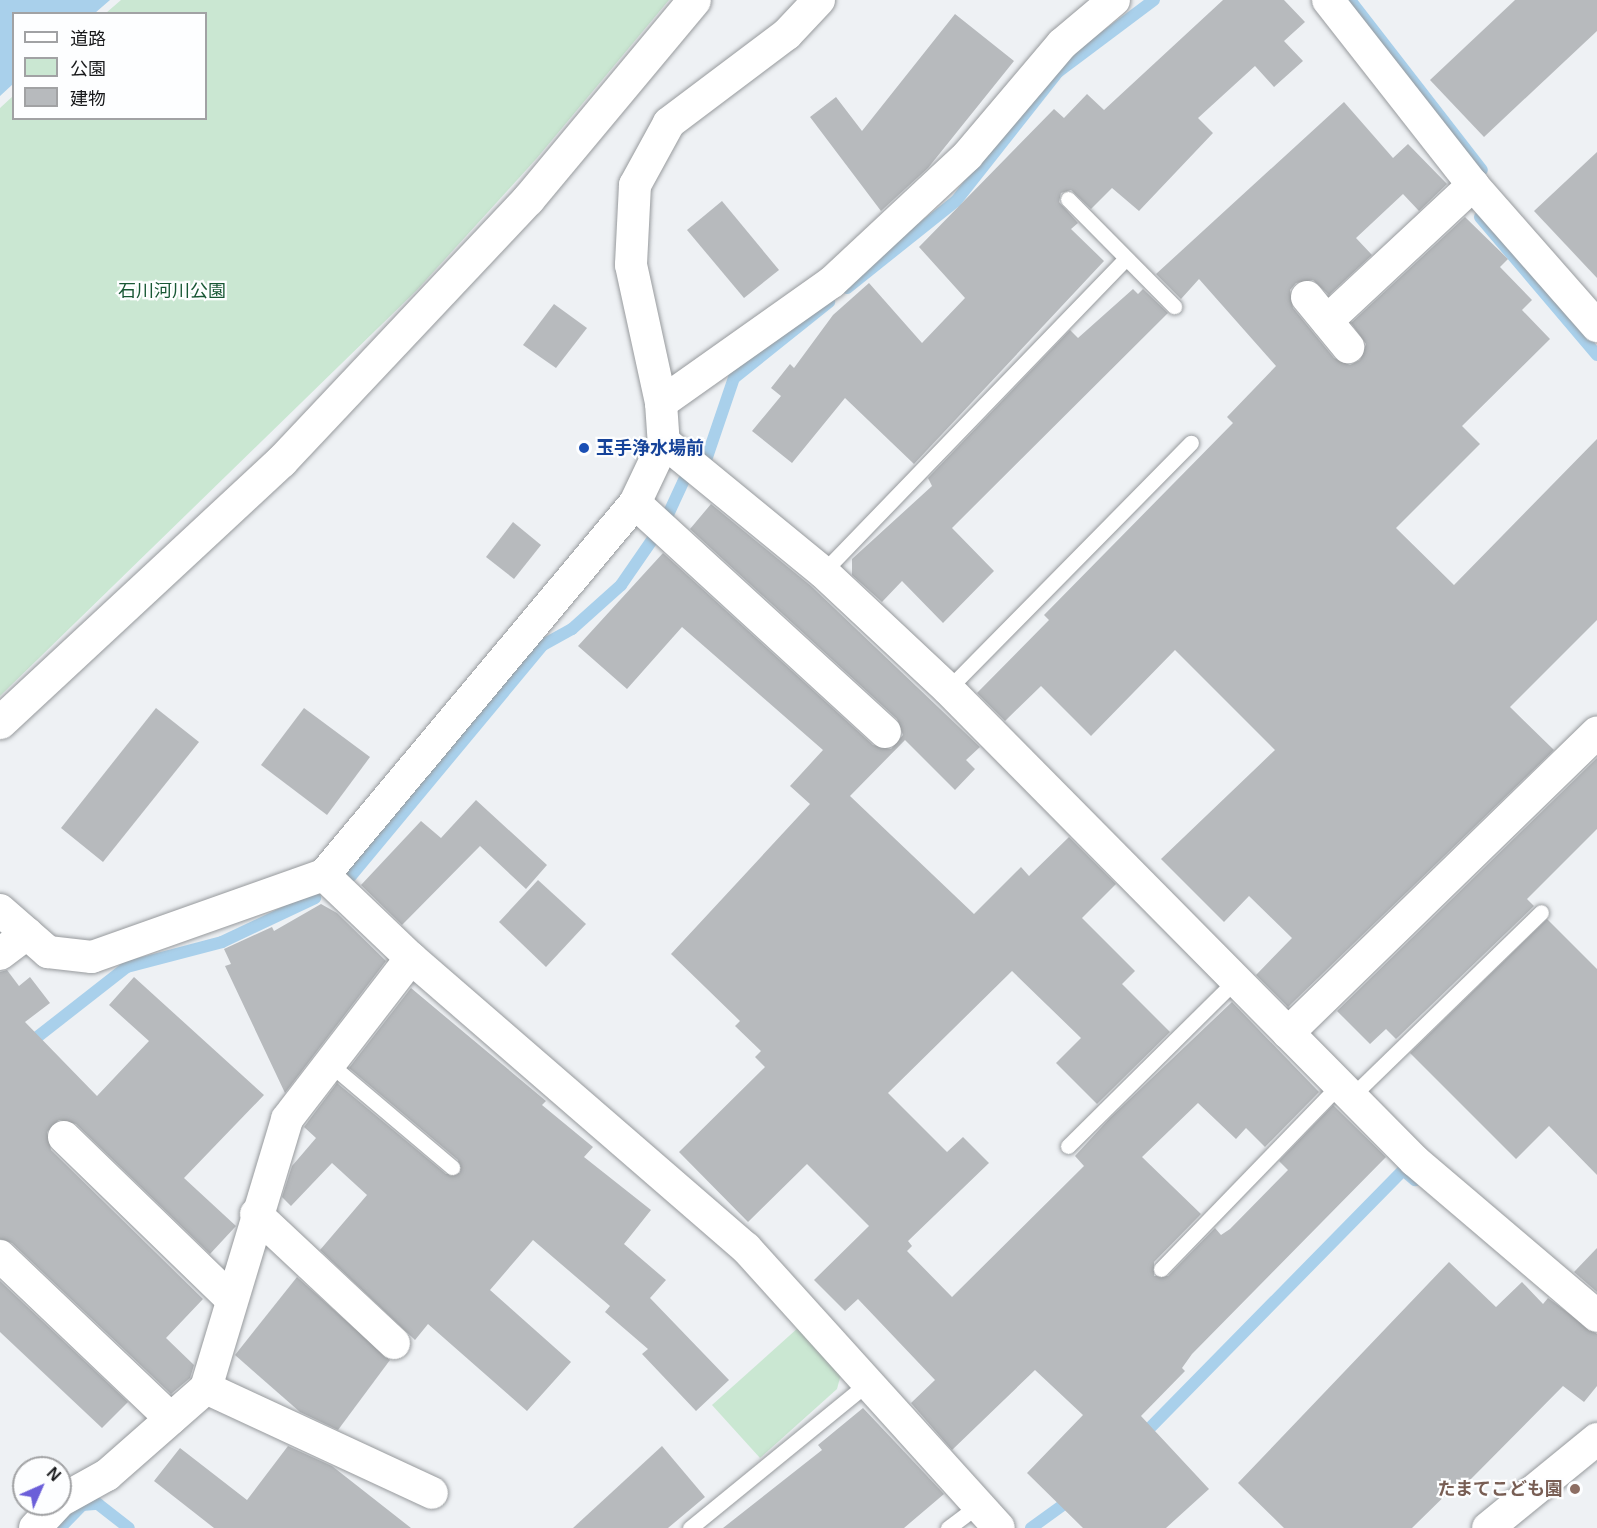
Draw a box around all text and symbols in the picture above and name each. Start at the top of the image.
legend [12,12,207,120]
text: 道路 [70,29,106,49]
text: 公園 [70,59,106,79]
text: 建物 [70,89,106,109]
park label: 石川河川公園 [118,280,226,302]
place label: 玉手浄水場前 [596,437,704,459]
marker: 玉手浄水場前 [577,441,591,455]
north arrow [12,1456,72,1516]
text: N [44,1464,64,1484]
place label: たまてこども園 [1437,1478,1563,1500]
marker: たまてこども園 [1568,1482,1582,1496]

